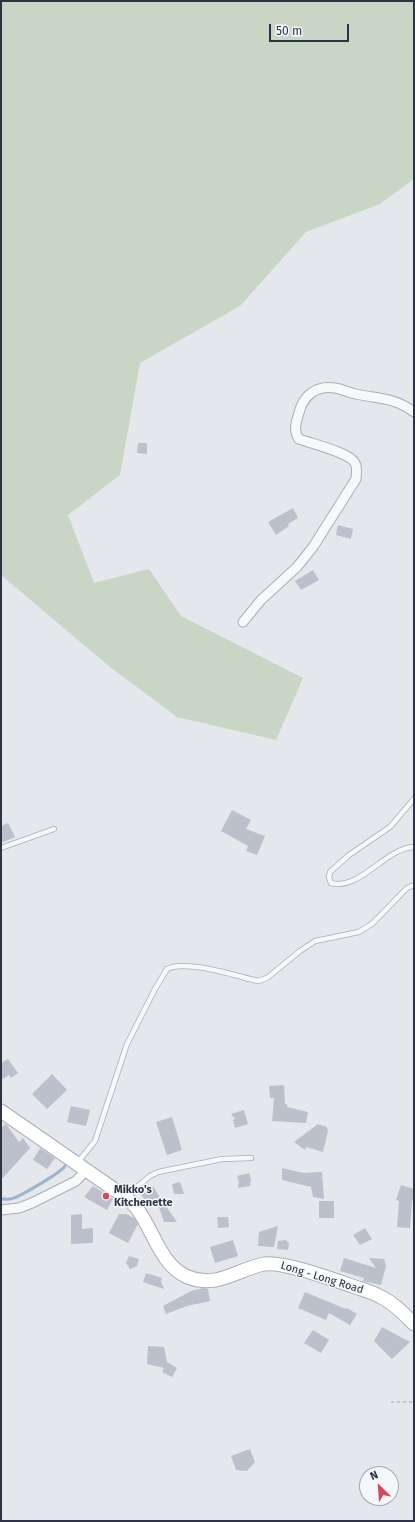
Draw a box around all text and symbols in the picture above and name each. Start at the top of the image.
scale bar [271,16,351,42]
text: 50 m [276,24,302,38]
place label: Mikko's Kitchenette [114,1183,173,1209]
marker: Mikko's Kitchenette [101,1191,111,1201]
street label: Long - Long Road [279,1259,365,1297]
north arrow [359,1466,399,1506]
text: N [368,1468,380,1483]

